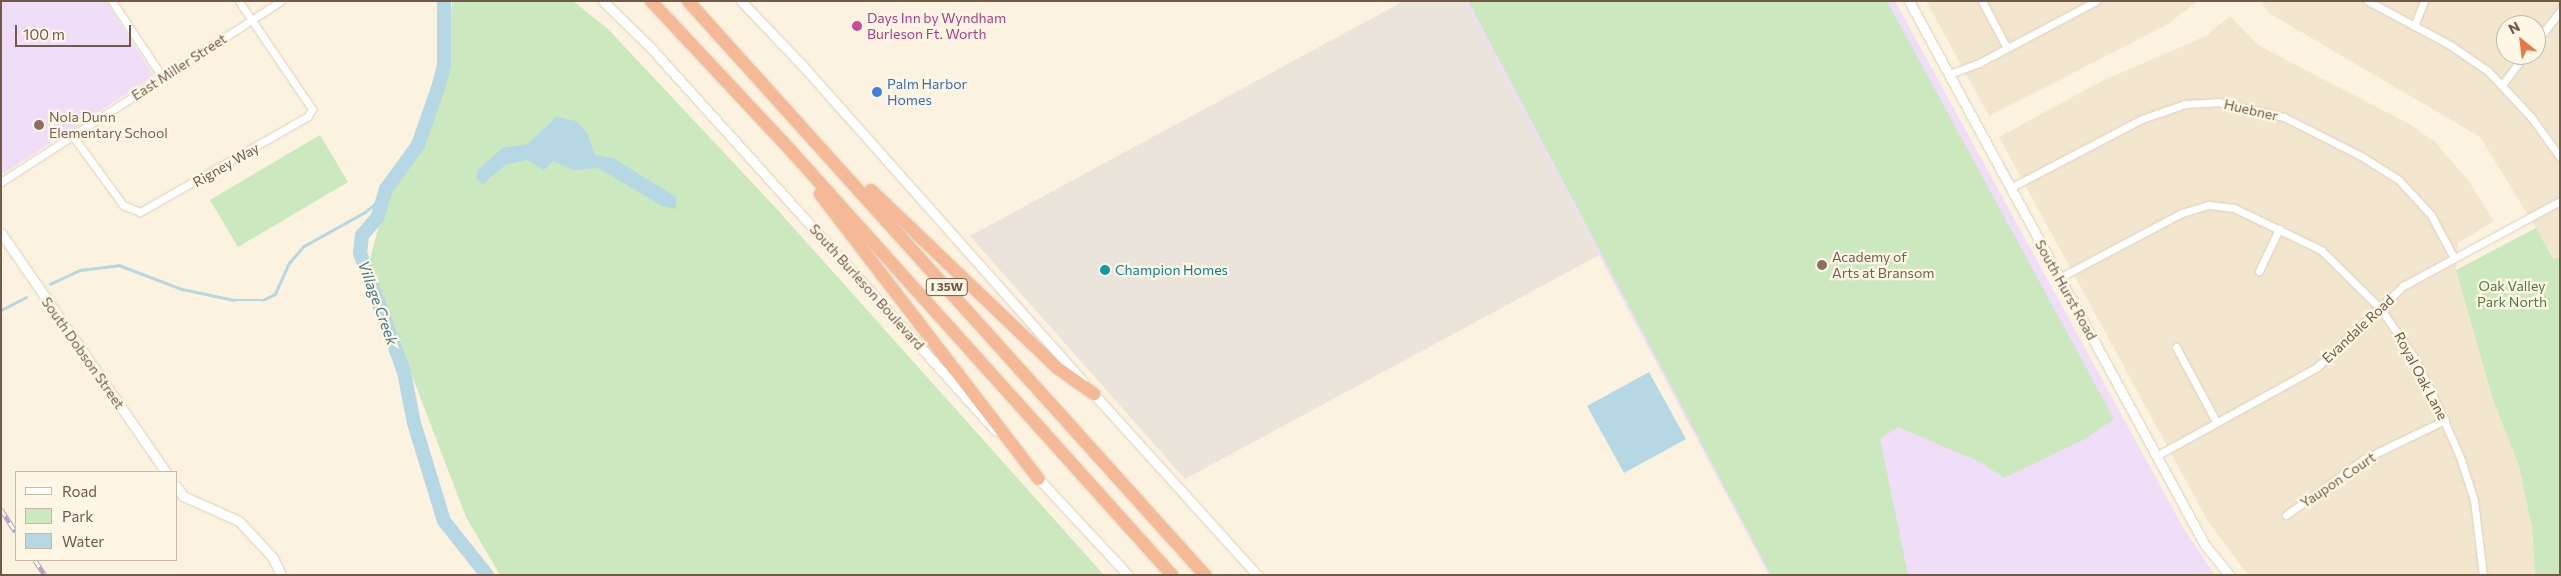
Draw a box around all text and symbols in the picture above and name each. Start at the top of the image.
place label: Days Inn by Wyndham Burleson Ft. Worth [867,10,1006,42]
scale bar [18,15,134,47]
north arrow [2496,15,2546,65]
text: N [2505,17,2523,37]
marker: Days Inn by Wyndham Burleson Ft. Worth [851,20,863,32]
text: 100 m [23,25,65,43]
street label: East Miller Street [128,30,230,104]
place label: Palm Harbor Homes [887,76,967,108]
marker: Palm Harbor Homes [871,86,883,98]
street label: Huebner [2222,96,2280,124]
place label: Nola Dunn Elementary School [49,109,168,142]
marker: Nola Dunn Elementary School [33,119,45,131]
street label: Rigney Way [190,139,262,191]
street label: South Burleson Boulevard [806,221,928,353]
street label: South Hurst Road [2032,237,2100,343]
place label: Academy of Arts at Bransom [1832,249,1935,282]
water label: Village Creek [354,258,402,348]
marker: Academy of Arts at Bransom [1816,259,1828,271]
place label: Champion Homes [1115,262,1228,278]
marker: Champion Homes [1099,264,1111,276]
road number: I 35W [926,278,968,296]
park label: Oak Valley Park North [2477,278,2547,310]
street label: Evandale Road [2319,291,2397,367]
street label: South Dobson Street [38,294,128,412]
street label: Royal Oak Lane [2391,329,2451,423]
street label: Yaupon Court [2297,449,2379,511]
legend [15,471,178,561]
text: Road [62,482,97,500]
text: Park [62,507,93,525]
text: Water [62,532,104,550]

